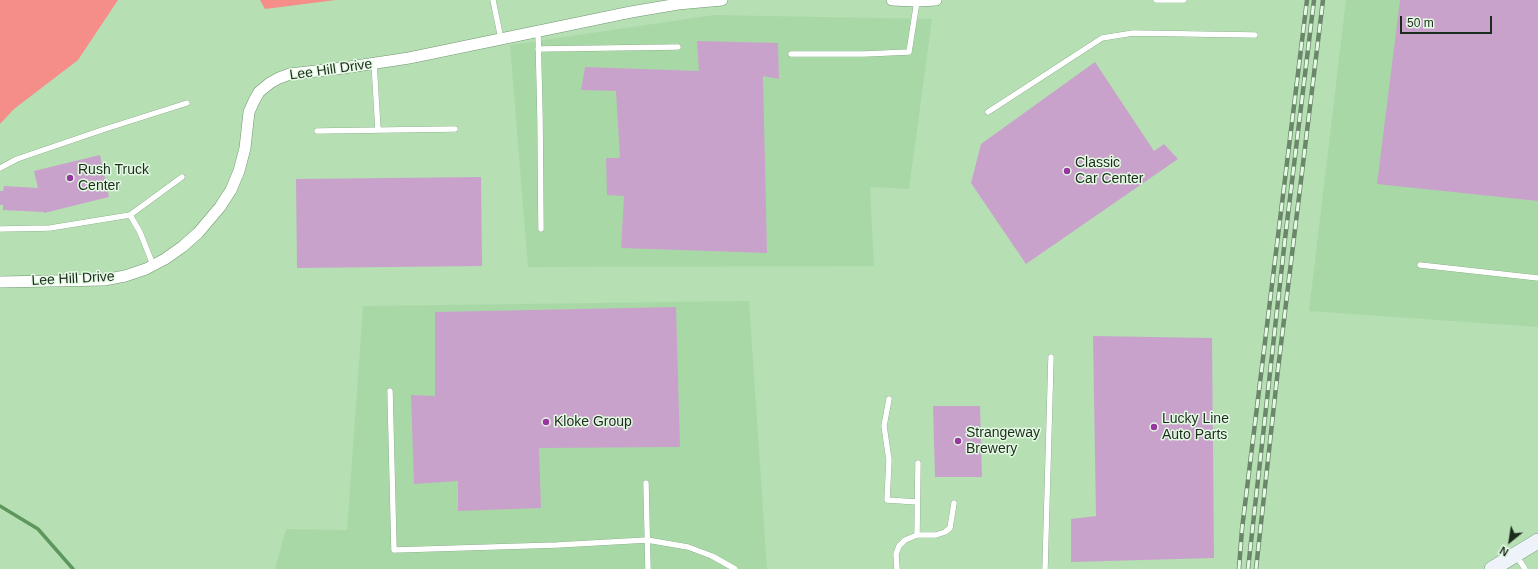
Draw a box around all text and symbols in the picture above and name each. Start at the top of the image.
scale bar [1402,8,1494,34]
text: 50 m [1407,16,1434,30]
street label: Lee Hill Drive [289,56,373,84]
place label: Classic Car Center [1075,155,1143,188]
place label: Rush Truck Center [78,162,149,194]
marker: Classic Car Center [1062,166,1072,176]
marker: Rush Truck Center [65,173,75,183]
street label: Lee Hill Drive [31,268,115,290]
place label: Lucky Line Auto Parts [1162,411,1229,444]
place label: Kloke Group [554,414,632,430]
marker: Kloke Group [541,417,551,427]
marker: Lucky Line Auto Parts [1149,422,1159,432]
place label: Strangeway Brewery [966,425,1040,458]
marker: Strangeway Brewery [953,436,963,446]
north arrow [1490,521,1530,561]
text: N [1498,544,1510,559]

